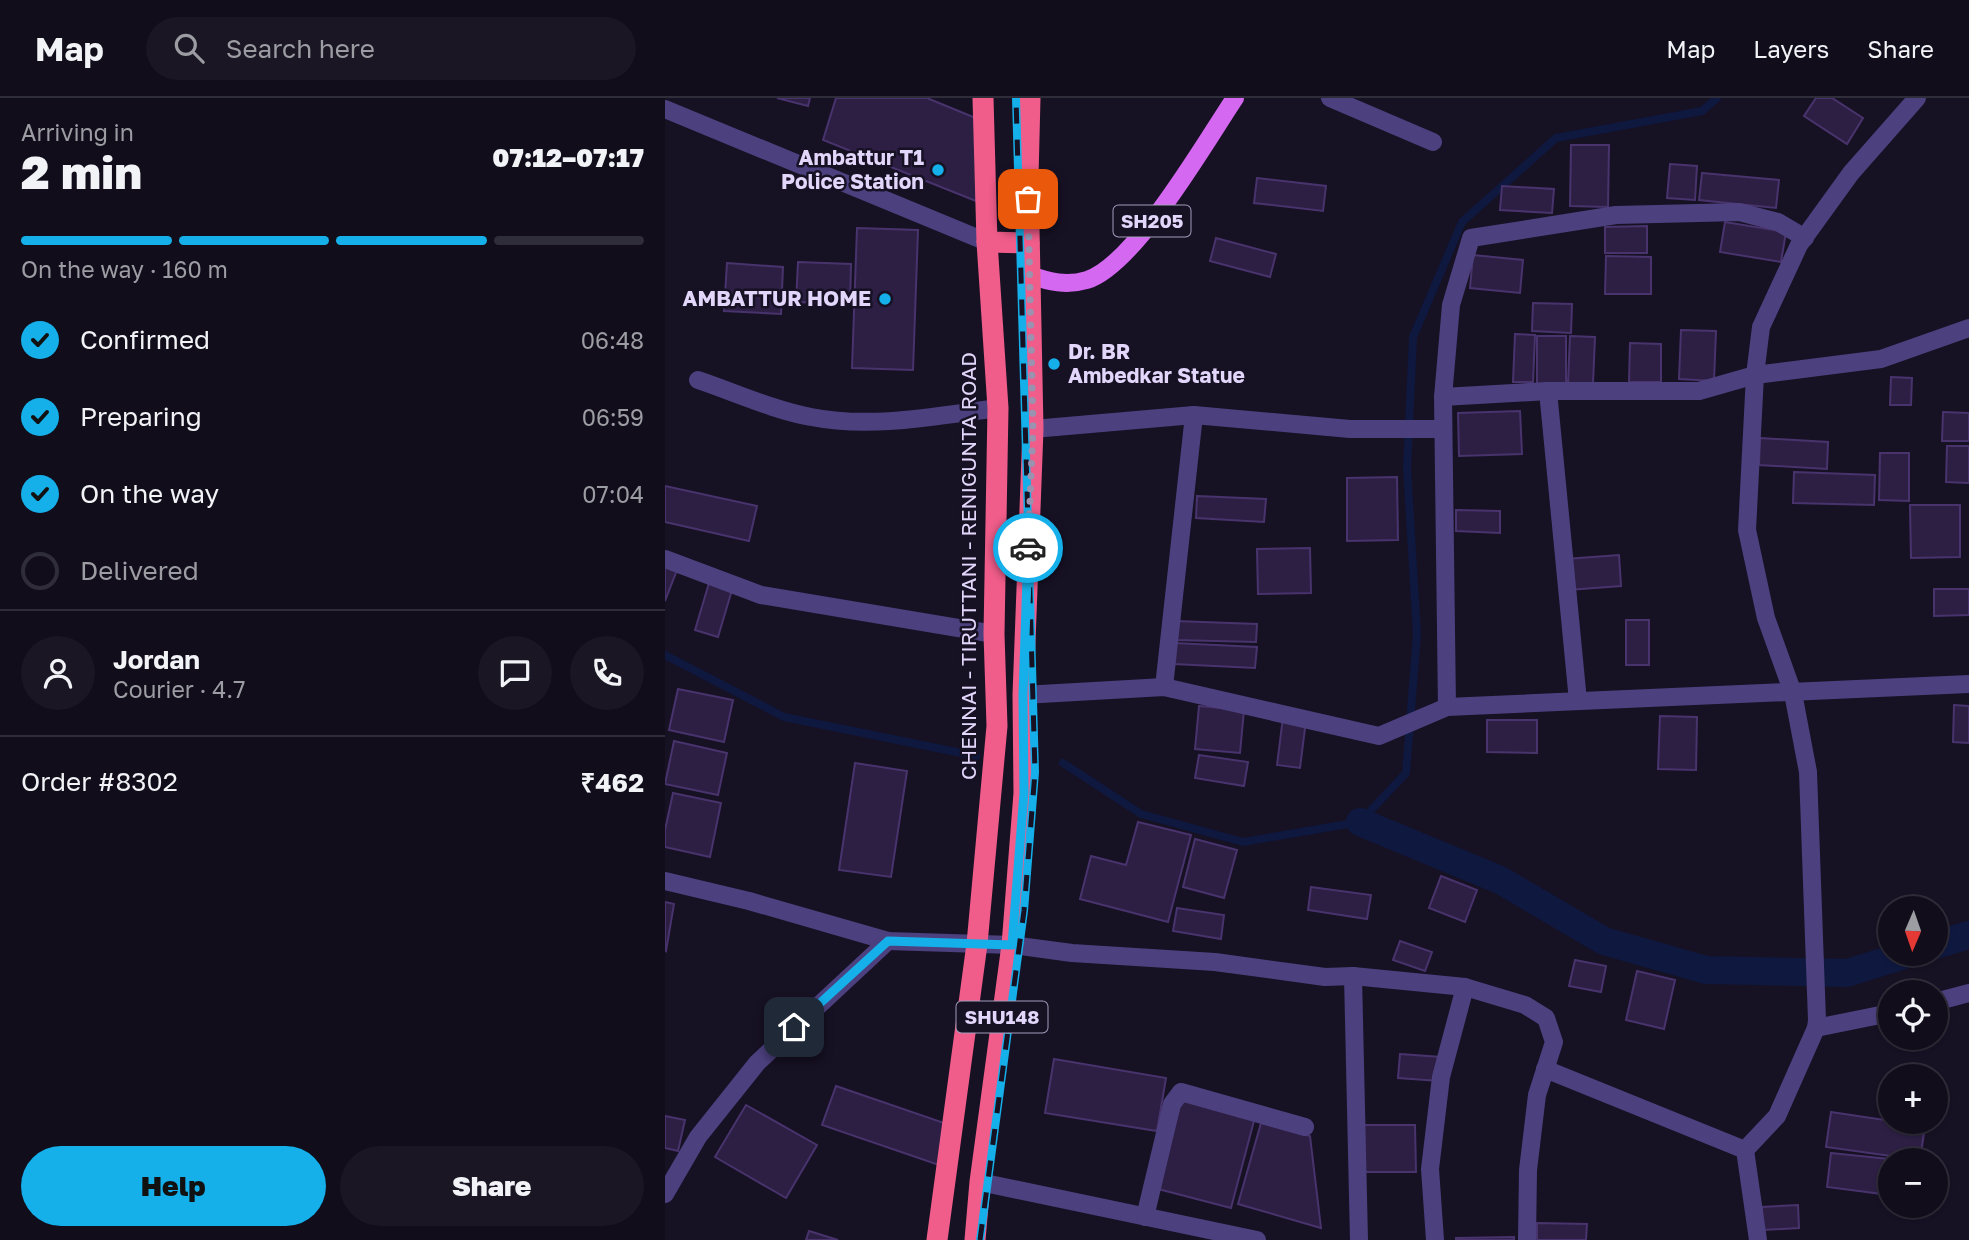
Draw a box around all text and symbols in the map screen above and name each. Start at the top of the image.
search box [146,17,636,80]
text: Map [35,29,104,68]
icon: search [170,29,208,67]
text: Search here [226,33,375,64]
text: Map [1666,34,1715,63]
text: Layers [1753,34,1829,63]
text: Share [1867,34,1934,63]
text: Arriving in [21,118,134,146]
text: 07:12–07:17 [492,142,644,173]
text: 2 min [21,144,142,199]
place label: Ambattur T1 Police Station [781,144,924,194]
marker: Ambattur T1 Police Station [930,162,946,178]
pin [998,169,1058,229]
icon: bag [1009,180,1047,218]
road number: SH205 [1113,206,1191,237]
text: On the way · 160 m [21,255,228,283]
place label: AMBATTUR HOME [683,285,871,311]
marker: AMBATTUR HOME [877,291,893,307]
icon: check [21,321,59,359]
text: Confirmed [80,324,210,355]
text: 06:48 [581,326,644,354]
place label: Dr. BR Ambedkar Statue [1068,338,1245,388]
street label: CHENNAI - TIRUTTANI - RENIGUNTA ROAD [955,352,981,780]
marker: Dr. BR Ambedkar Statue [1046,356,1062,372]
icon: check [21,398,59,436]
text: Preparing [80,401,202,432]
text: 06:59 [582,403,644,431]
icon: check [21,475,59,513]
text: On the way [80,478,219,509]
text: 07:04 [582,480,644,508]
courier [993,513,1063,583]
icon: car [1009,529,1047,567]
text: Delivered [80,555,199,586]
button: person [21,636,95,710]
button: chat [478,636,552,710]
button: phone [570,636,644,710]
text: Jordan [113,644,200,675]
text: Courier · 4.7 [113,675,245,703]
text: Order #8302 [21,766,178,797]
text: ₹462 [581,767,644,798]
north arrow [1878,896,1948,966]
map controls [1878,896,1948,1218]
button: locate [1878,980,1948,1050]
pin [764,997,824,1057]
road number: SHU148 [957,1001,1047,1032]
icon: home [775,1008,813,1046]
button: + [1878,1064,1948,1134]
button: Help [21,1146,326,1226]
button: Share [340,1146,644,1226]
button: − [1878,1148,1948,1218]

